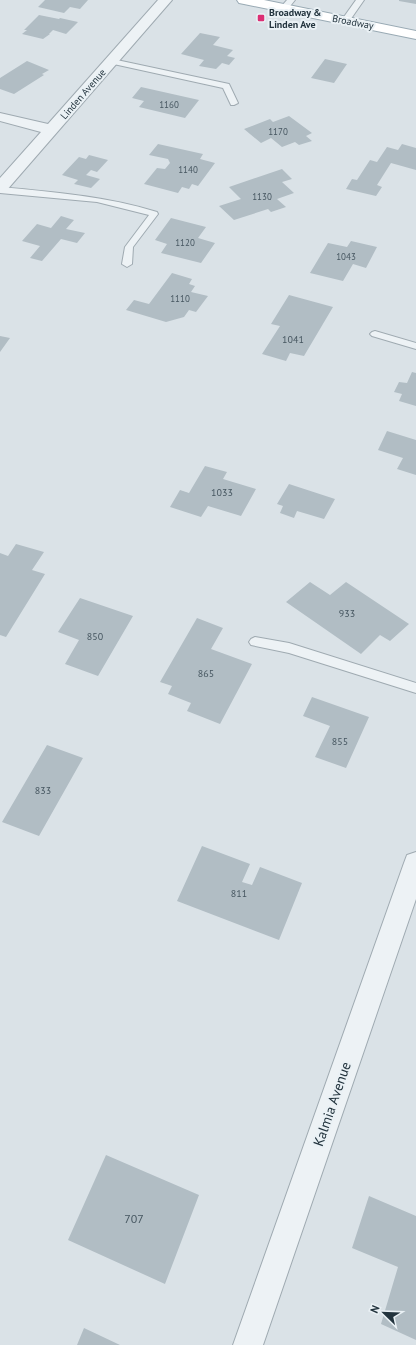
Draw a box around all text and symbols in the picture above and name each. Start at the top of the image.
place label: Broadway & Linden Ave [269,6,321,31]
street label: Broadway [331,12,375,32]
marker: Broadway & Linden Ave [256,13,266,23]
street label: Linden Avenue [57,66,109,122]
house number: 1160 [159,99,179,110]
house number: 1170 [268,126,288,137]
house number: 1140 [178,164,198,175]
house number: 1130 [252,191,272,202]
house number: 1120 [175,237,195,248]
house number: 1043 [336,251,356,262]
house number: 1110 [170,293,190,304]
house number: 1041 [282,333,304,346]
house number: 1033 [211,486,233,499]
house number: 933 [339,607,355,620]
house number: 850 [87,630,104,643]
house number: 865 [198,667,214,680]
house number: 855 [332,735,348,748]
house number: 833 [35,784,51,797]
house number: 811 [231,887,247,900]
street label: Kalmia Avenue [309,1059,355,1149]
house number: 707 [124,1211,144,1226]
north arrow [364,1293,404,1333]
text: N [367,1303,383,1315]

